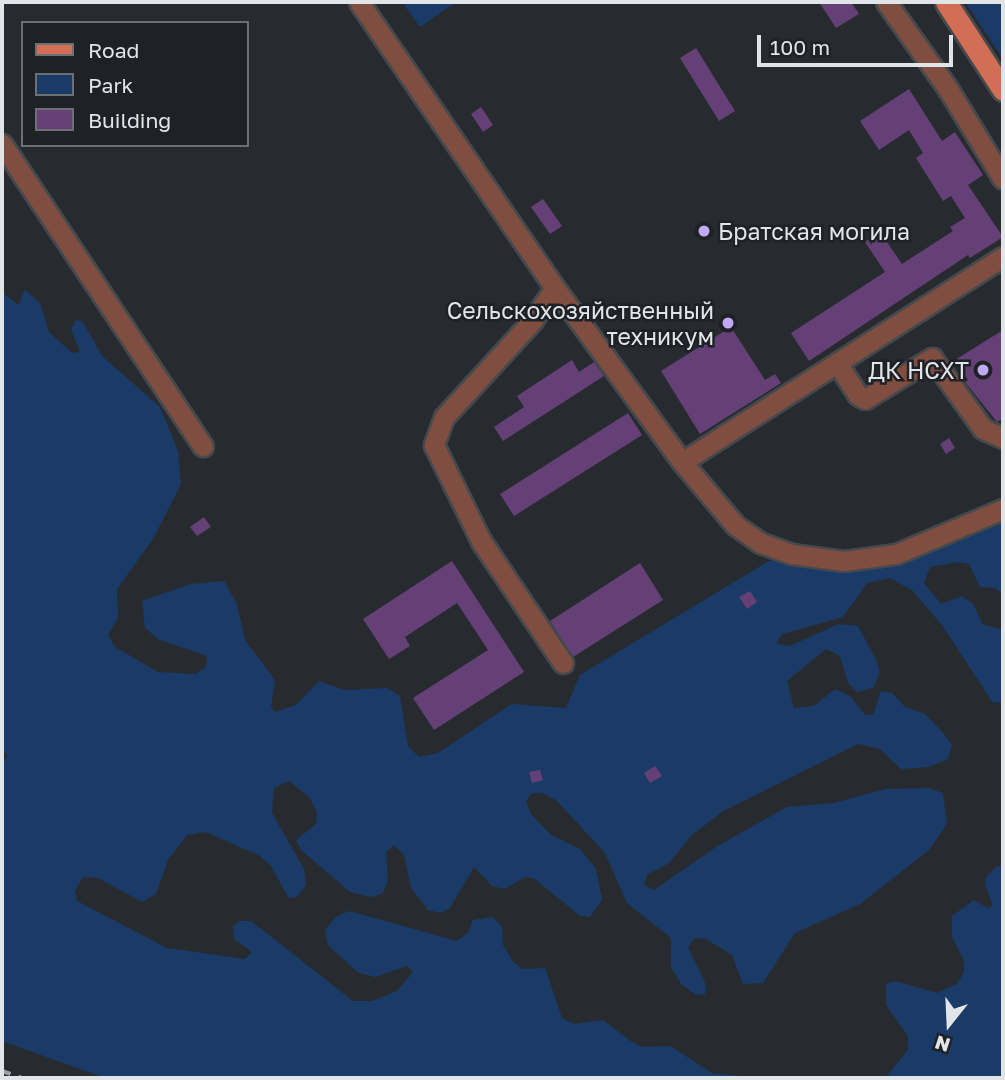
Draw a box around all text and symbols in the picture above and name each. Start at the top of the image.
legend [21,21,248,147]
scale bar [760,21,956,65]
text: 100 m [770,34,830,60]
text: Road [88,37,139,63]
text: Park [88,72,133,98]
text: Building [88,107,171,133]
place label: Братская могила [718,217,910,245]
marker: Братская могила [696,223,712,239]
place label: Сельскохозяйственный техникум [447,296,714,350]
marker: Сельскохозяйственный техникум [720,315,736,331]
place label: ДК НСХТ [868,356,969,384]
marker: ДК НСХТ [975,362,991,378]
north arrow [914,989,984,1059]
text: N [932,1031,953,1058]

